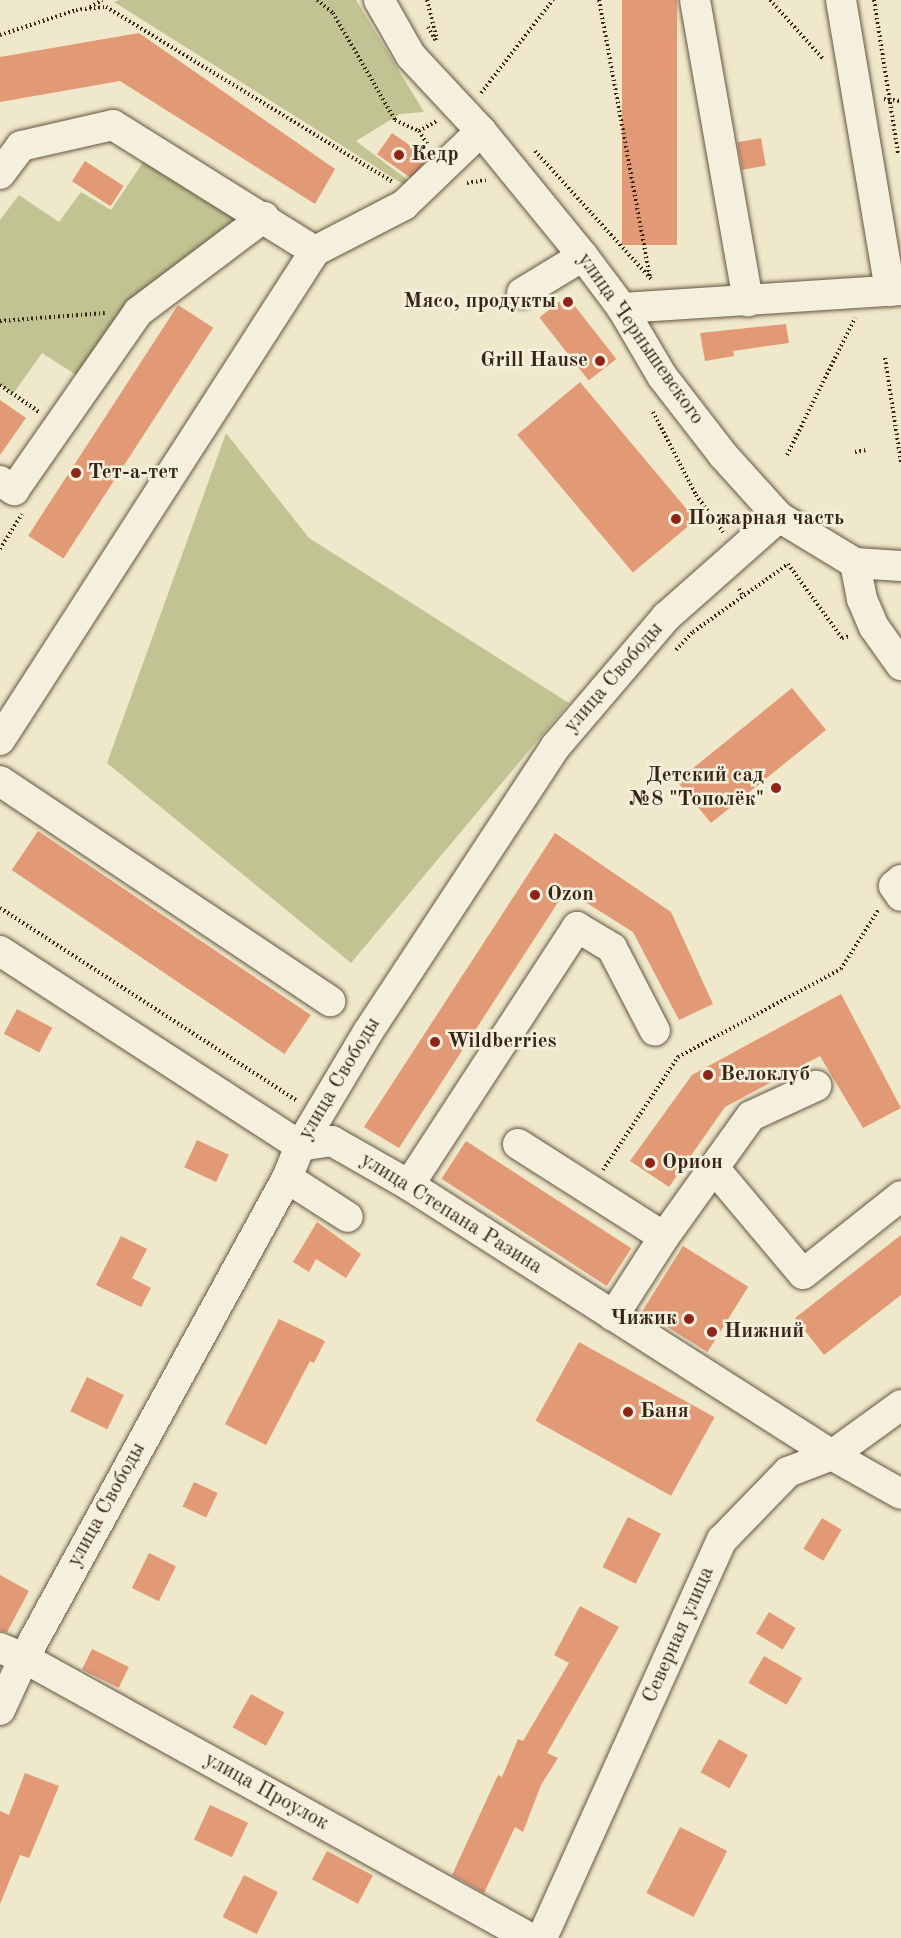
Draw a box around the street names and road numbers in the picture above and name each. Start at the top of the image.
street label: улица Чернышевского [571,248,709,430]
street label: улица Свободы [559,617,669,739]
street label: улица Свободы [294,1013,386,1145]
street label: улица Степана Разина [355,1148,547,1280]
street label: улица Свободы [62,1438,152,1572]
street label: Северная улица [638,1563,720,1707]
street label: улица Проулок [199,1747,333,1837]

